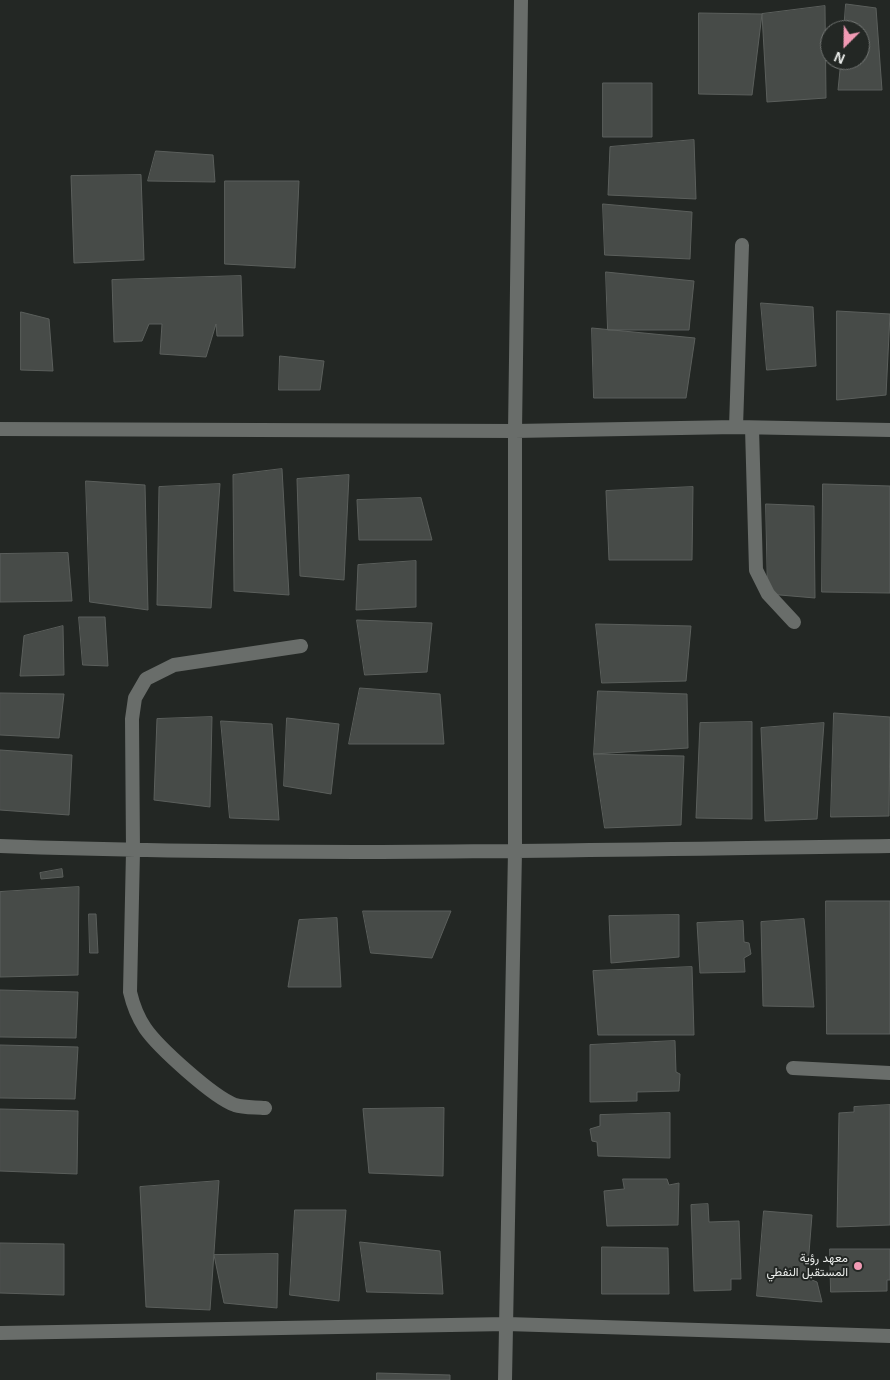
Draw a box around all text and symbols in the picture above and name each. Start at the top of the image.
north arrow [820,20,870,70]
text: N [832,49,847,67]
place label: معهد رؤية المستقبل النفطي [767,1252,848,1280]
marker: معهد رؤية المستقبل النفطي [852,1260,864,1272]

